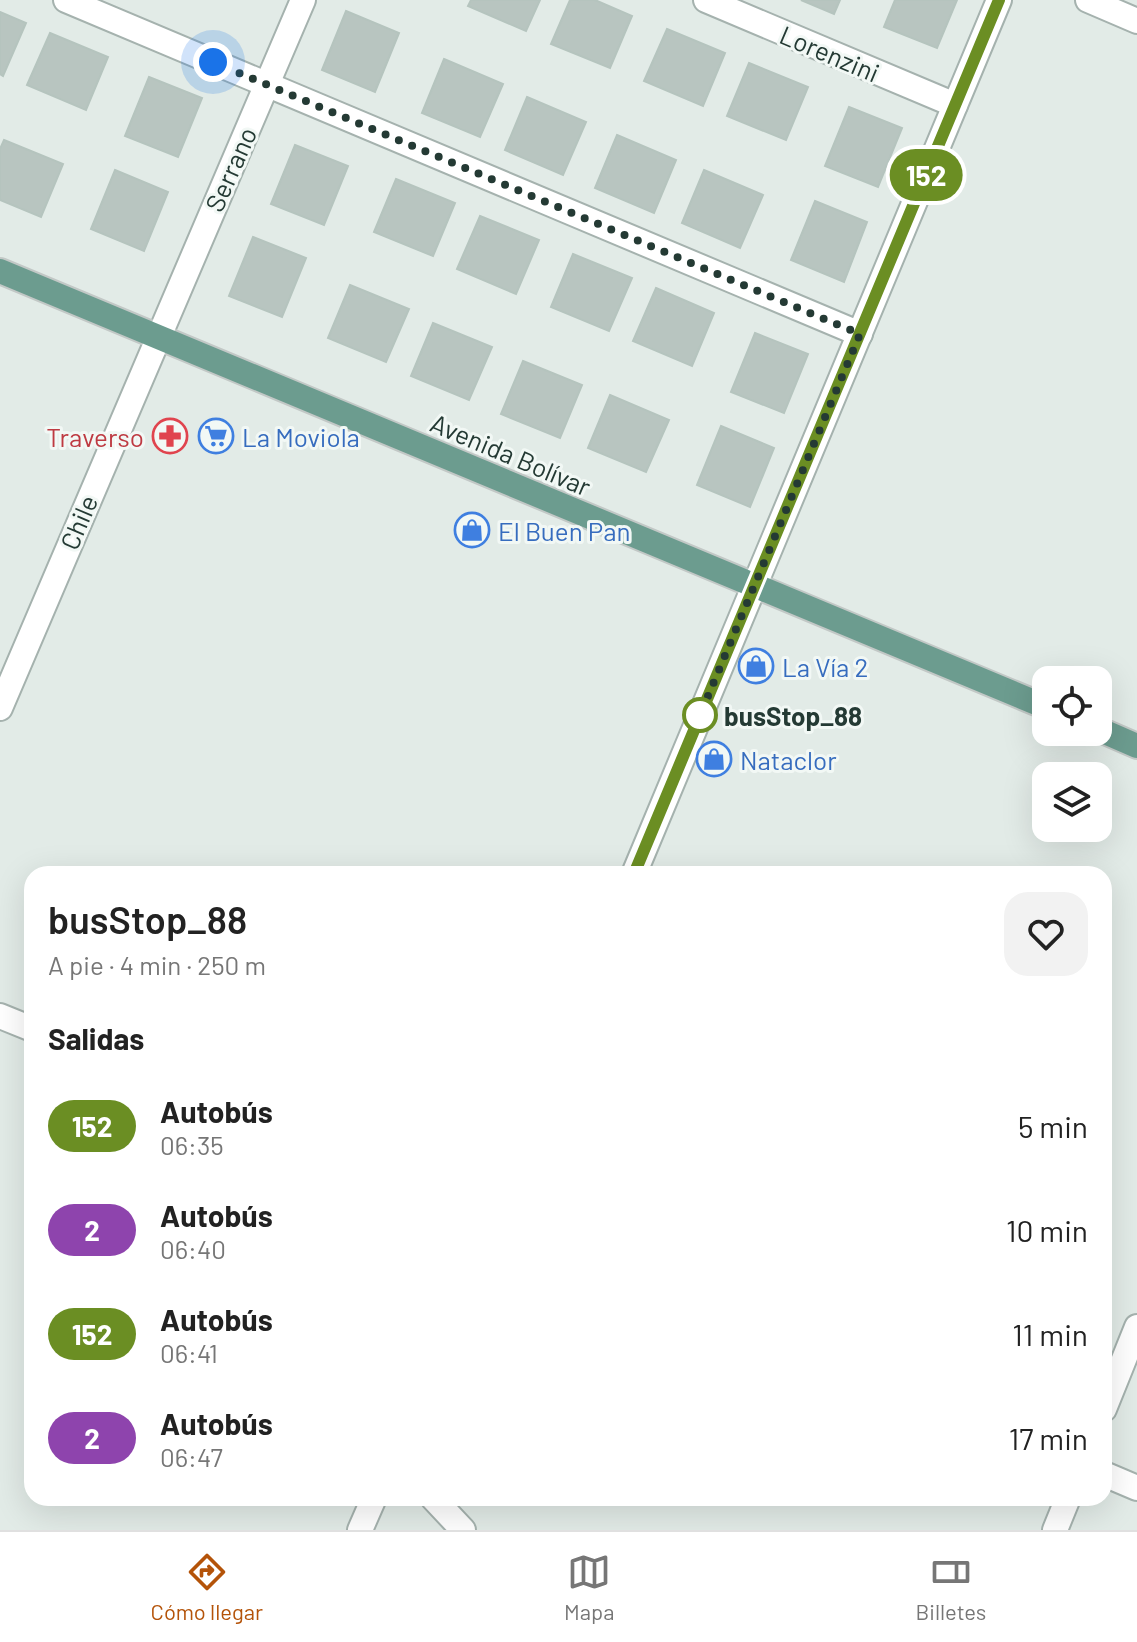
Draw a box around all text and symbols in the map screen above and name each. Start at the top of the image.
street label: Lorenzini [776,18,884,88]
your location [193,42,233,82]
street label: Serrano [198,122,262,216]
line badge: 152 [880,149,972,201]
text: 152 [906,158,946,192]
street label: Avenida Bolívar [426,406,596,502]
pharmacy icon: Traverso [151,417,189,455]
supermarket icon: La Moviola [197,417,235,455]
place label: Traverso [46,421,144,452]
place label: La Moviola [242,421,360,452]
street label: Chile [53,490,103,554]
shop icon: El Buen Pan [453,511,491,549]
place label: El Buen Pan [498,515,630,546]
shop icon: La Vía 2 [737,647,775,685]
place label: La Vía 2 [782,651,869,682]
map controls [1032,666,1112,842]
button: locate [1032,666,1112,746]
marker: busStop_88 [683,698,717,732]
place label: busStop_88 [724,700,862,731]
shop icon: Nataclor [695,740,733,778]
place label: Nataclor [740,744,837,775]
button: layers [1032,762,1112,842]
button: heart [1004,892,1088,976]
text: busStop_88 [48,896,247,942]
text: A pie · 4 min · 250 m [48,949,266,980]
text: Salidas [48,1020,144,1056]
text: Autobús [160,1093,273,1129]
text: 5 min [1018,1108,1088,1144]
text: 152 [72,1109,112,1143]
text: 06:35 [160,1129,224,1160]
text: Autobús [160,1197,273,1233]
text: 10 min [1006,1212,1088,1248]
text: 2 [84,1213,100,1247]
text: 06:40 [160,1233,226,1264]
text: Autobús [160,1301,273,1337]
text: 11 min [1012,1316,1088,1352]
text: 152 [72,1317,112,1351]
text: 06:41 [160,1337,218,1368]
text: Autobús [160,1405,273,1441]
text: 17 min [1009,1420,1088,1456]
text: 2 [84,1421,100,1455]
text: 06:47 [160,1441,223,1472]
tab: Cómo llegar [151,1550,263,1624]
tab: Mapa [564,1550,614,1624]
tab: Billetes [916,1550,986,1624]

